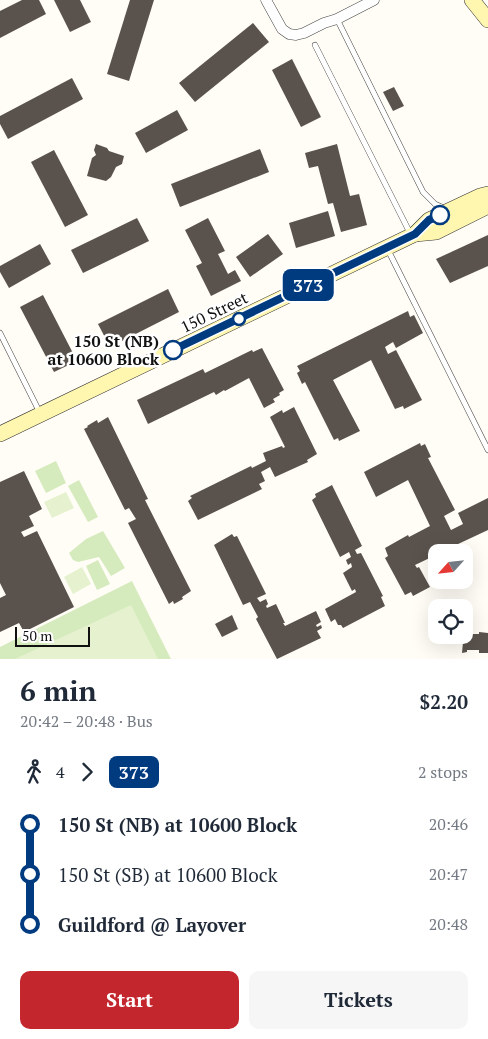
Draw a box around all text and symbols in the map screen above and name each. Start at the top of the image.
unlabelled marker [430,205,450,225]
line badge: 373 [279,269,337,301]
text: 373 [293,273,323,297]
street label: 150 Street [177,286,251,338]
unlabelled marker [232,312,246,326]
place label: 150 St (NB) at 10600 Block [48,330,160,370]
marker: 150 St (NB) at 10600 Block [163,340,183,360]
north arrow [428,544,472,589]
map controls [428,544,473,644]
button: locate [428,599,473,644]
scale bar [15,624,90,647]
text: 50 m [22,626,52,645]
text: 6 min [20,672,97,709]
text: $2.20 [419,689,468,714]
text: 20:42 – 20:48 · Bus [20,710,153,732]
icon: walk [20,758,48,786]
icon: forward [73,758,101,786]
text: 373 [119,760,149,784]
text: 4 [56,761,65,783]
text: 2 stops [418,761,468,783]
text: 150 St (NB) at 10600 Block [58,812,297,837]
text: 20:46 [429,813,468,835]
text: 150 St (SB) at 10600 Block [58,862,277,887]
text: 20:47 [429,863,468,885]
text: Guildford @ Layover [58,912,246,937]
text: 20:48 [429,913,468,935]
button: Start [20,971,239,1029]
button: Tickets [249,971,468,1029]

